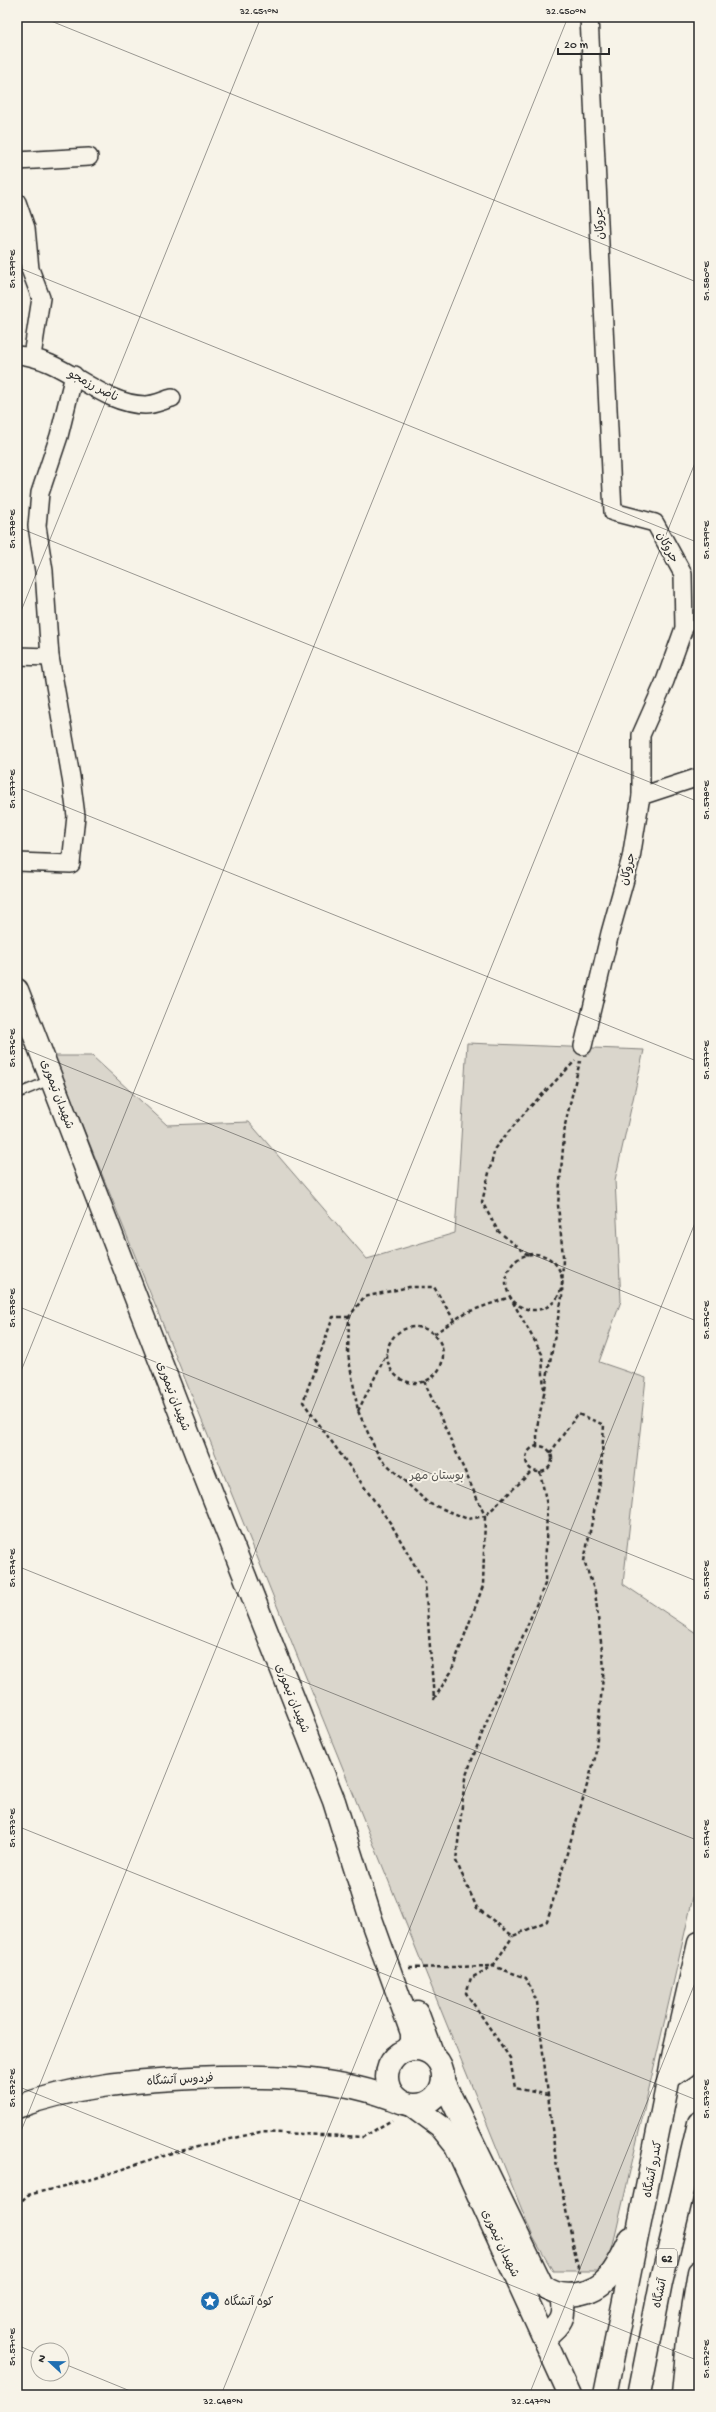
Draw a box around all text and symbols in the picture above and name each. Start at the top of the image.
text: 32.651°N [239,6,279,18]
text: 32.650°N [545,6,587,18]
scale bar [558,30,609,56]
text: 20 m [564,39,589,53]
street label: جروکان [593,206,609,240]
text: 51.579°E [7,249,19,288]
text: 51.580°E [701,260,713,301]
street label: ناصر رزمجو [65,367,121,406]
text: 51.578°E [7,509,19,549]
text: 51.579°E [701,520,713,559]
street label: جروکان [652,530,680,566]
text: 51.577°E [7,769,19,808]
text: 51.578°E [701,780,713,820]
street label: جروکان [618,852,640,887]
text: 51.576°E [7,1028,19,1067]
text: 51.577°E [701,1040,713,1079]
street label: شهیدان تیموری [36,1058,76,1132]
text: 51.575°E [7,1288,19,1327]
text: 51.576°E [701,1300,713,1339]
street label: شهیدان تیموری [152,1360,192,1434]
park label: بوستان مهر [409,1470,464,1484]
text: 51.574°E [7,1548,19,1587]
text: 51.575°E [701,1560,713,1599]
street label: شهیدان تیموری [271,1662,311,1735]
text: 51.573°E [7,1808,19,1847]
text: 51.574°E [701,1819,713,1858]
text: 51.572°E [7,2068,19,2107]
street label: فردوس آتشگاه [146,2070,214,2090]
text: 51.573°E [701,2079,713,2118]
street label: کندرو آتشگاه [640,2139,666,2199]
street label: شهیدان تیموری [477,2208,521,2280]
road number: 62 [657,2249,677,2267]
street label: آتشگاه [649,2276,671,2310]
place icon: کوه آتشگاه [199,2290,221,2312]
place label: کوه آتشگاه [224,2294,273,2310]
text: 51.571°E [7,2327,19,2366]
text: 51.572°E [701,2339,713,2378]
north arrow [30,2342,70,2382]
text: N [36,2353,49,2365]
text: 32.648°N [202,2396,243,2408]
text: 32.647°N [510,2396,551,2408]

